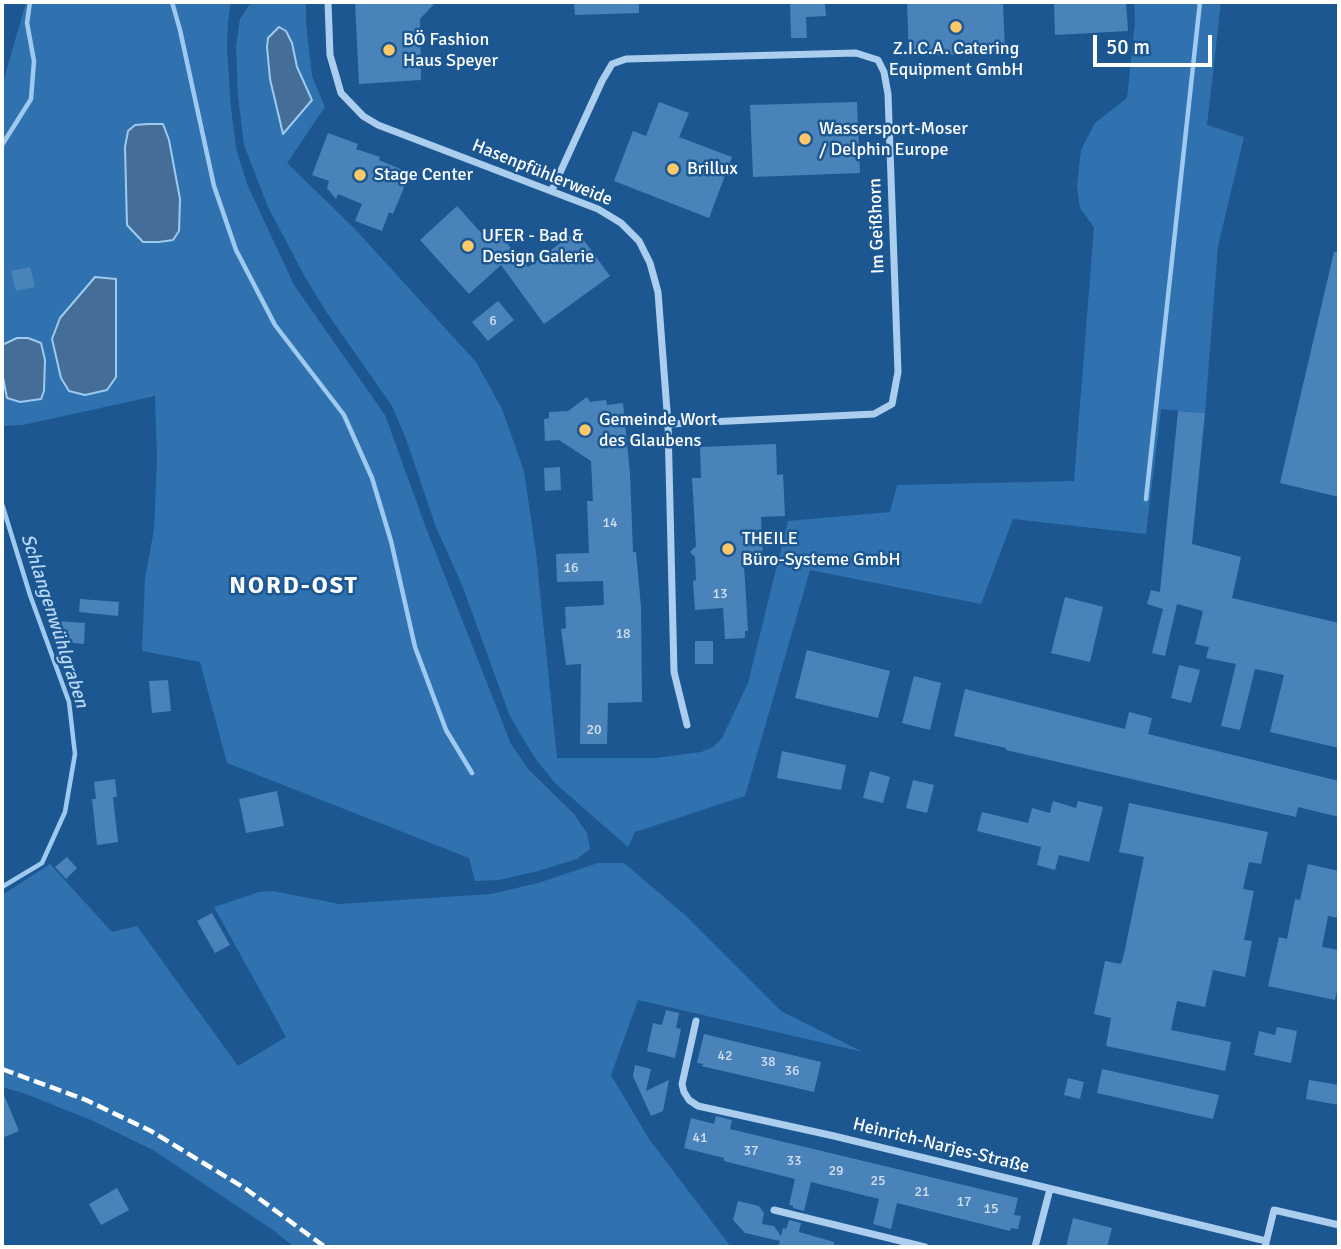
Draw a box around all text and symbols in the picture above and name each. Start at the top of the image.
marker: Z.I.C.A. Catering Equipment GmbH [948,19,964,35]
scale bar [1096,21,1215,65]
place label: BÖ Fashion Haus Speyer [403,29,498,72]
text: 50 m [1106,34,1150,60]
place label: Z.I.C.A. Catering Equipment GmbH [889,38,1023,80]
marker: BÖ Fashion Haus Speyer [381,42,397,58]
place label: Wassersport-Moser / Delphin Europe [819,118,968,160]
marker: Wassersport-Moser / Delphin Europe [797,131,813,147]
street label: Hasenpfühlerweide [469,135,615,211]
place label: Brillux [687,158,738,180]
marker: Brillux [665,161,681,177]
place label: Stage Center [374,164,473,186]
marker: Stage Center [352,167,368,183]
street label: Im Geißhorn [865,178,889,274]
place label: UFER - Bad & Design Galerie [482,225,594,268]
marker: UFER - Bad & Design Galerie [460,238,476,254]
house number: 6 [489,313,497,329]
place label: Gemeinde Wort des Glaubens [599,409,717,452]
marker: Gemeinde Wort des Glaubens [577,422,593,438]
house number: 14 [602,515,618,531]
place label: THEILE Büro-Systeme GmbH [742,528,901,570]
water label: Schlangenwühlgraben [15,531,93,711]
marker: THEILE Büro-Systeme GmbH [720,541,736,557]
house number: 16 [563,560,579,576]
district label: NORD-OST [230,573,358,601]
house number: 13 [712,586,728,602]
house number: 18 [615,626,631,642]
house number: 20 [586,722,602,738]
house number: 42 [717,1048,733,1064]
house number: 38 [760,1054,776,1070]
house number: 36 [784,1063,800,1079]
street label: Heinrich-Narjes-Straße [851,1114,1031,1178]
house number: 41 [692,1130,708,1146]
house number: 37 [743,1143,759,1159]
house number: 33 [786,1153,802,1169]
house number: 29 [828,1163,844,1179]
house number: 25 [870,1173,886,1189]
house number: 21 [914,1184,930,1200]
house number: 17 [956,1194,972,1210]
house number: 15 [983,1201,999,1217]

